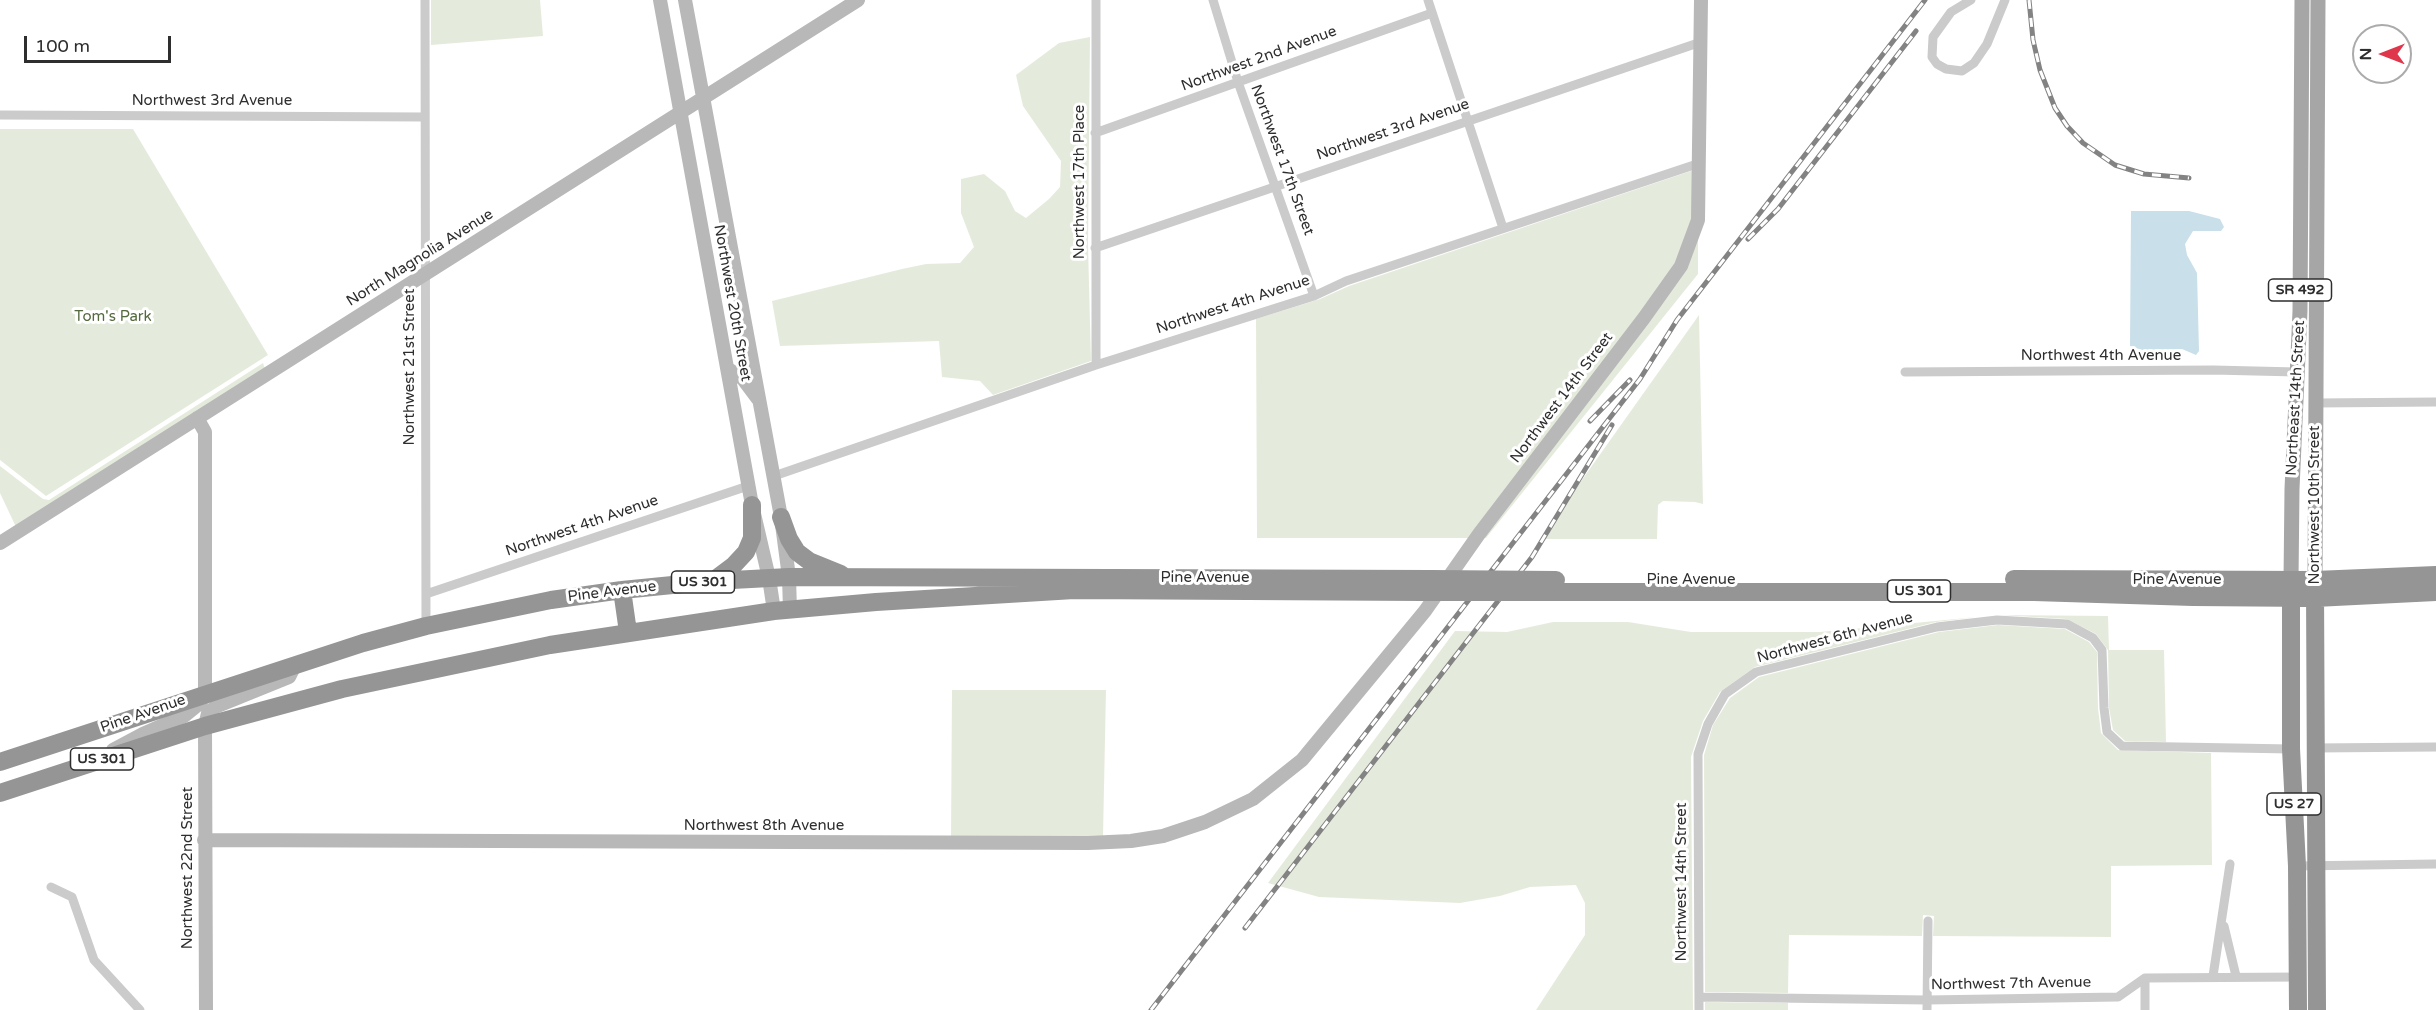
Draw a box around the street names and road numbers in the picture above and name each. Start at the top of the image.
street label: Northwest 2nd Avenue [1179,22,1339,96]
street label: Northwest 17th Street [1246,82,1318,238]
street label: Northwest 3rd Avenue [132,92,292,110]
street label: Northwest 3rd Avenue [1314,95,1472,165]
street label: Northwest 17th Place [1071,105,1089,259]
street label: North Magnolia Avenue [343,205,497,311]
street label: Northwest 20th Street [709,223,755,383]
street label: Northwest 4th Avenue [1154,272,1312,338]
road number: SR 492 [2268,279,2332,301]
street label: Northwest 21st Street [401,289,419,445]
street label: Northeast 14th Street [2283,320,2309,476]
street label: Northwest 14th Street [1507,329,1617,467]
street label: Northwest 4th Avenue [2021,347,2181,365]
street label: Northwest 10th Street [2306,426,2324,584]
street label: Northwest 4th Avenue [503,491,661,561]
street label: Pine Avenue [1161,569,1249,587]
road number: US 301 [672,571,734,593]
street label: Pine Avenue [1647,571,1735,589]
street label: Pine Avenue [2133,571,2221,589]
street label: Pine Avenue [567,578,657,606]
road number: US 301 [1888,580,1950,602]
street label: Northwest 6th Avenue [1755,609,1915,667]
street label: Pine Avenue [98,691,188,737]
road number: US 301 [70,748,134,770]
street label: Northwest 22nd Street [179,787,197,949]
road number: US 27 [2267,793,2321,815]
street label: Northwest 14th Street [1673,803,1691,961]
street label: Northwest 8th Avenue [684,817,844,835]
street label: Northwest 7th Avenue [1931,974,2091,994]

